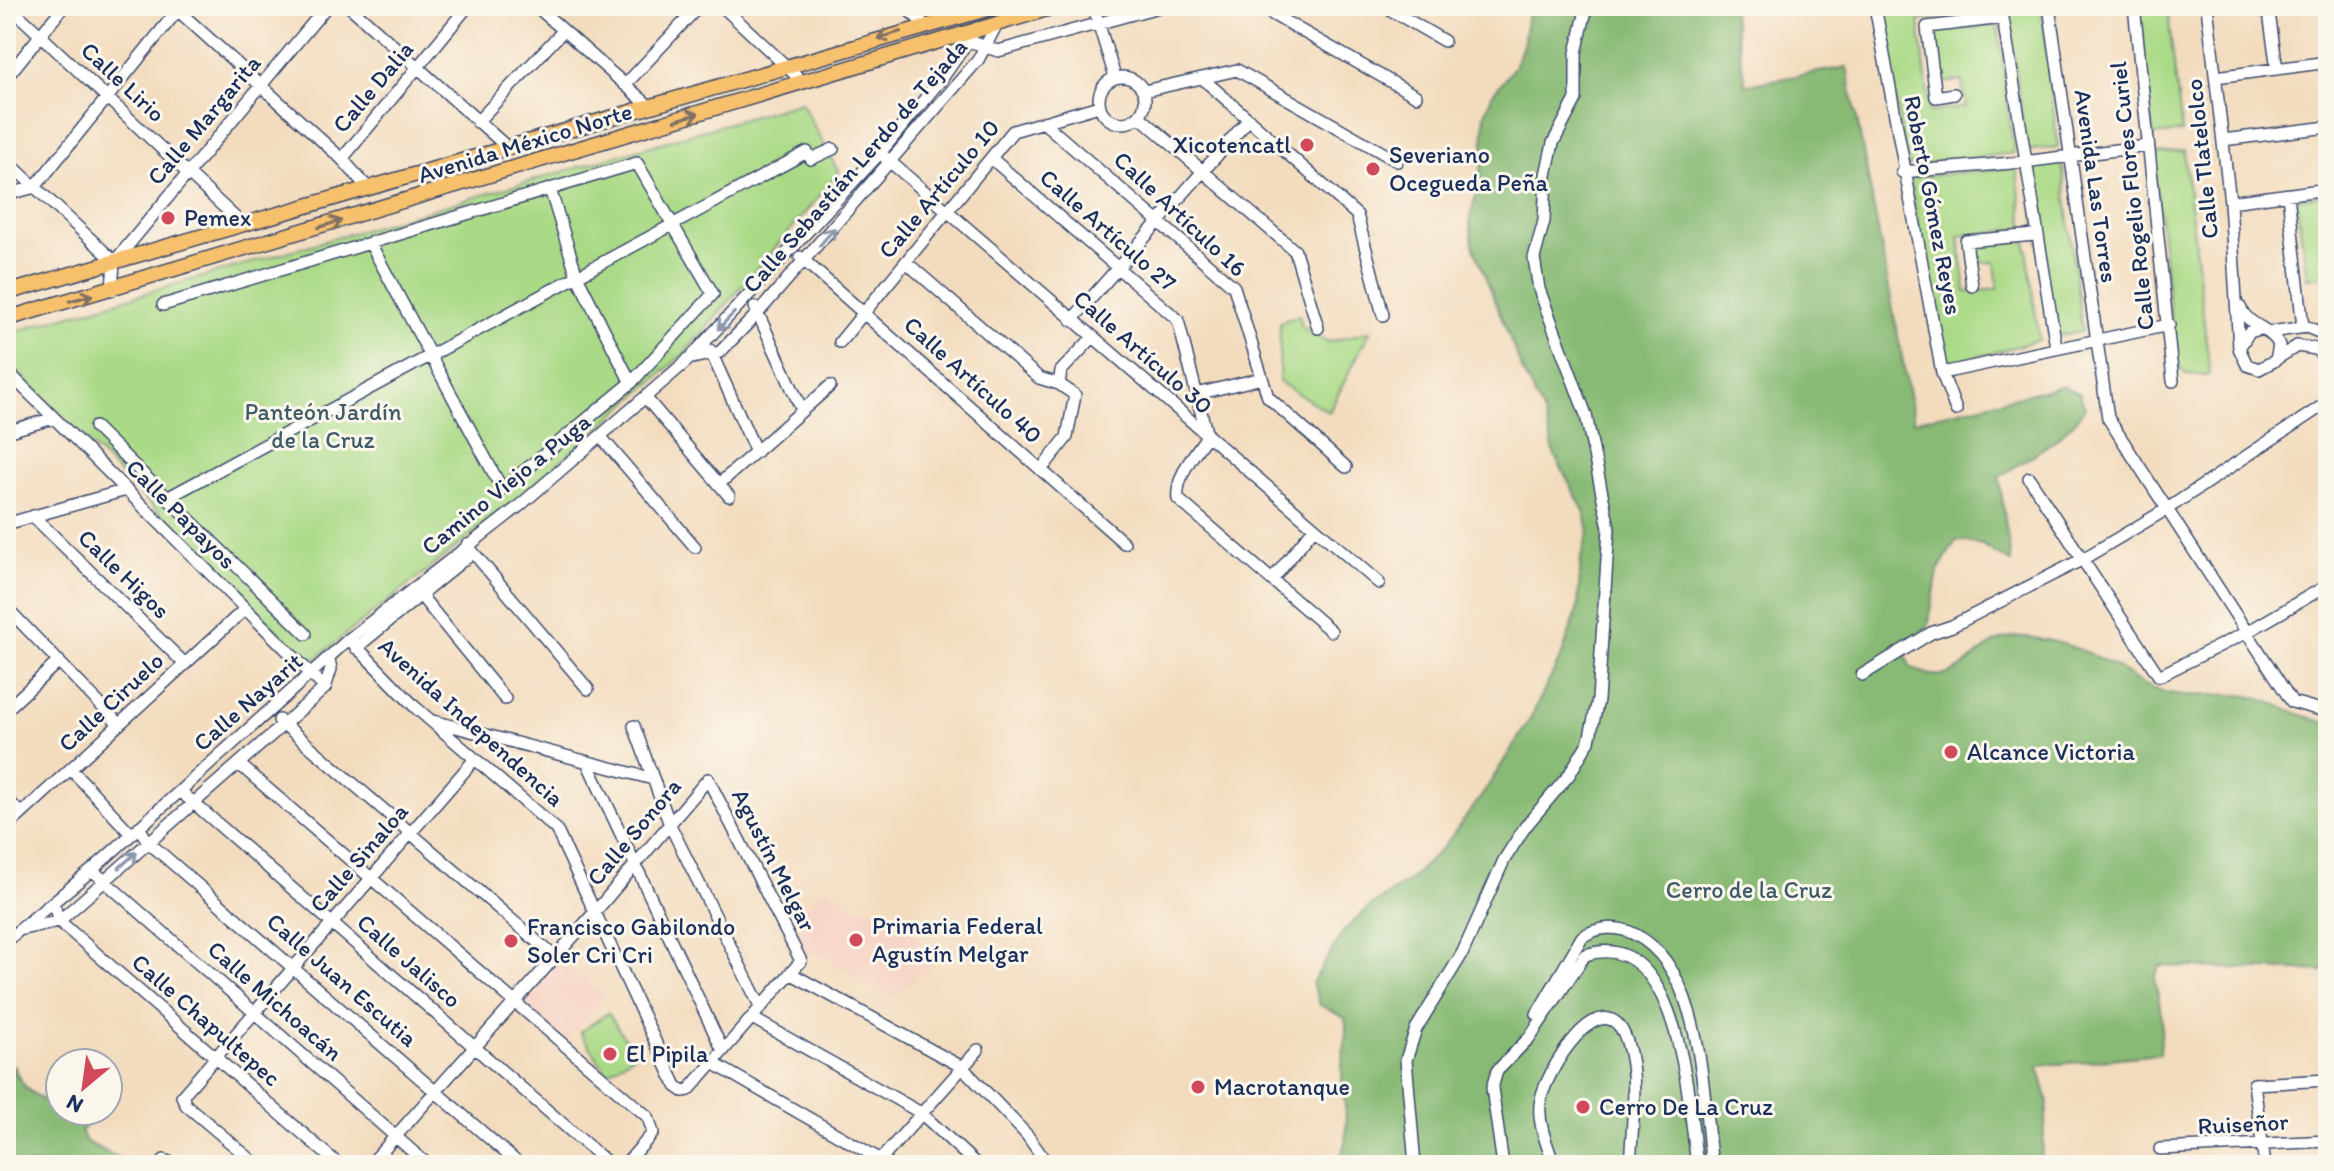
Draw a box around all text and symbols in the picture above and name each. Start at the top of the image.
one-way arrow [877,28,903,43]
street label: Calle Sebastián Lerdo de Tejada [736,32,973,299]
street label: Calle Lirio [75,35,171,128]
street label: Calle Dalia [326,35,419,138]
street label: Calle Margarita [141,48,267,191]
street label: Calle Rogelio Flores Curiel [2103,60,2160,332]
street label: Calle Tlatelolco [2179,78,2224,240]
street label: Avenida Las Torres [2069,88,2124,284]
street label: Roberto Gómez Reyes [1898,93,1969,317]
street label: Avenida México Norte [414,96,636,189]
one-way arrow [673,109,699,124]
street label: Calle Artículo 10 [872,113,1005,264]
place label: Xicotencatl [1172,130,1291,159]
marker: Xicotencatl [1298,136,1316,154]
place label: Severiano Ocegueda Peña [1389,140,1548,197]
street label: Calle Artículo 16 [1108,145,1253,282]
marker: Severiano Ocegueda Peña [1364,160,1382,178]
street label: Calle Artículo 27 [1034,162,1183,297]
place label: Pemex [184,203,251,232]
marker: Pemex [159,209,177,227]
one-way arrow [317,216,343,231]
one-way arrow [818,227,836,247]
street label: Calle Artículo 30 [1068,283,1219,420]
one-way arrow [68,290,94,305]
street label: Calle Artículo 40 [898,310,1048,449]
one-way arrow [716,311,735,331]
park label: Panteón Jardín de la Cruz [244,397,402,454]
street label: Camino Viejo a Puga [415,406,597,561]
street label: Calle Papayos [120,453,242,575]
street label: Calle Higos [72,523,176,624]
street label: Avenida Independencia [373,631,570,813]
street label: Calle Ciruelo [52,646,169,758]
street label: Calle Nayarit [187,646,308,757]
place label: Alcance Victoria [1967,737,2135,766]
marker: Alcance Victoria [1942,743,1960,761]
street label: Calle Sonora [580,772,687,891]
street label: Agustín Melgar [726,783,823,936]
street label: Calle Sinaloa [303,797,414,918]
one-way arrow [117,851,137,869]
park label: Cerro de la Cruz [1666,875,1832,904]
street label: Calle Juan Escutia [261,906,424,1053]
street label: Calle Jalisco [351,908,467,1014]
place label: Primaria Federal Agustín Melgar [872,911,1043,968]
place label: Francisco Gabilondo Soler Cri Cri [527,912,735,969]
marker: Primaria Federal Agustín Melgar [847,931,865,949]
marker: Francisco Gabilondo Soler Cri Cri [502,932,520,950]
street label: Calle Michoacán [202,934,349,1067]
street label: Calle Chapultepec [126,947,287,1092]
place label: El Pipila [626,1039,709,1068]
marker: El Pipila [601,1045,619,1063]
north arrow [44,1047,124,1127]
place label: Macrotanque [1214,1072,1350,1101]
marker: Macrotanque [1189,1078,1207,1096]
text: N [62,1089,88,1119]
place label: Cerro De La Cruz [1599,1092,1773,1121]
marker: Cerro De La Cruz [1574,1098,1592,1116]
street label: Ruiseñor [2197,1107,2289,1140]

